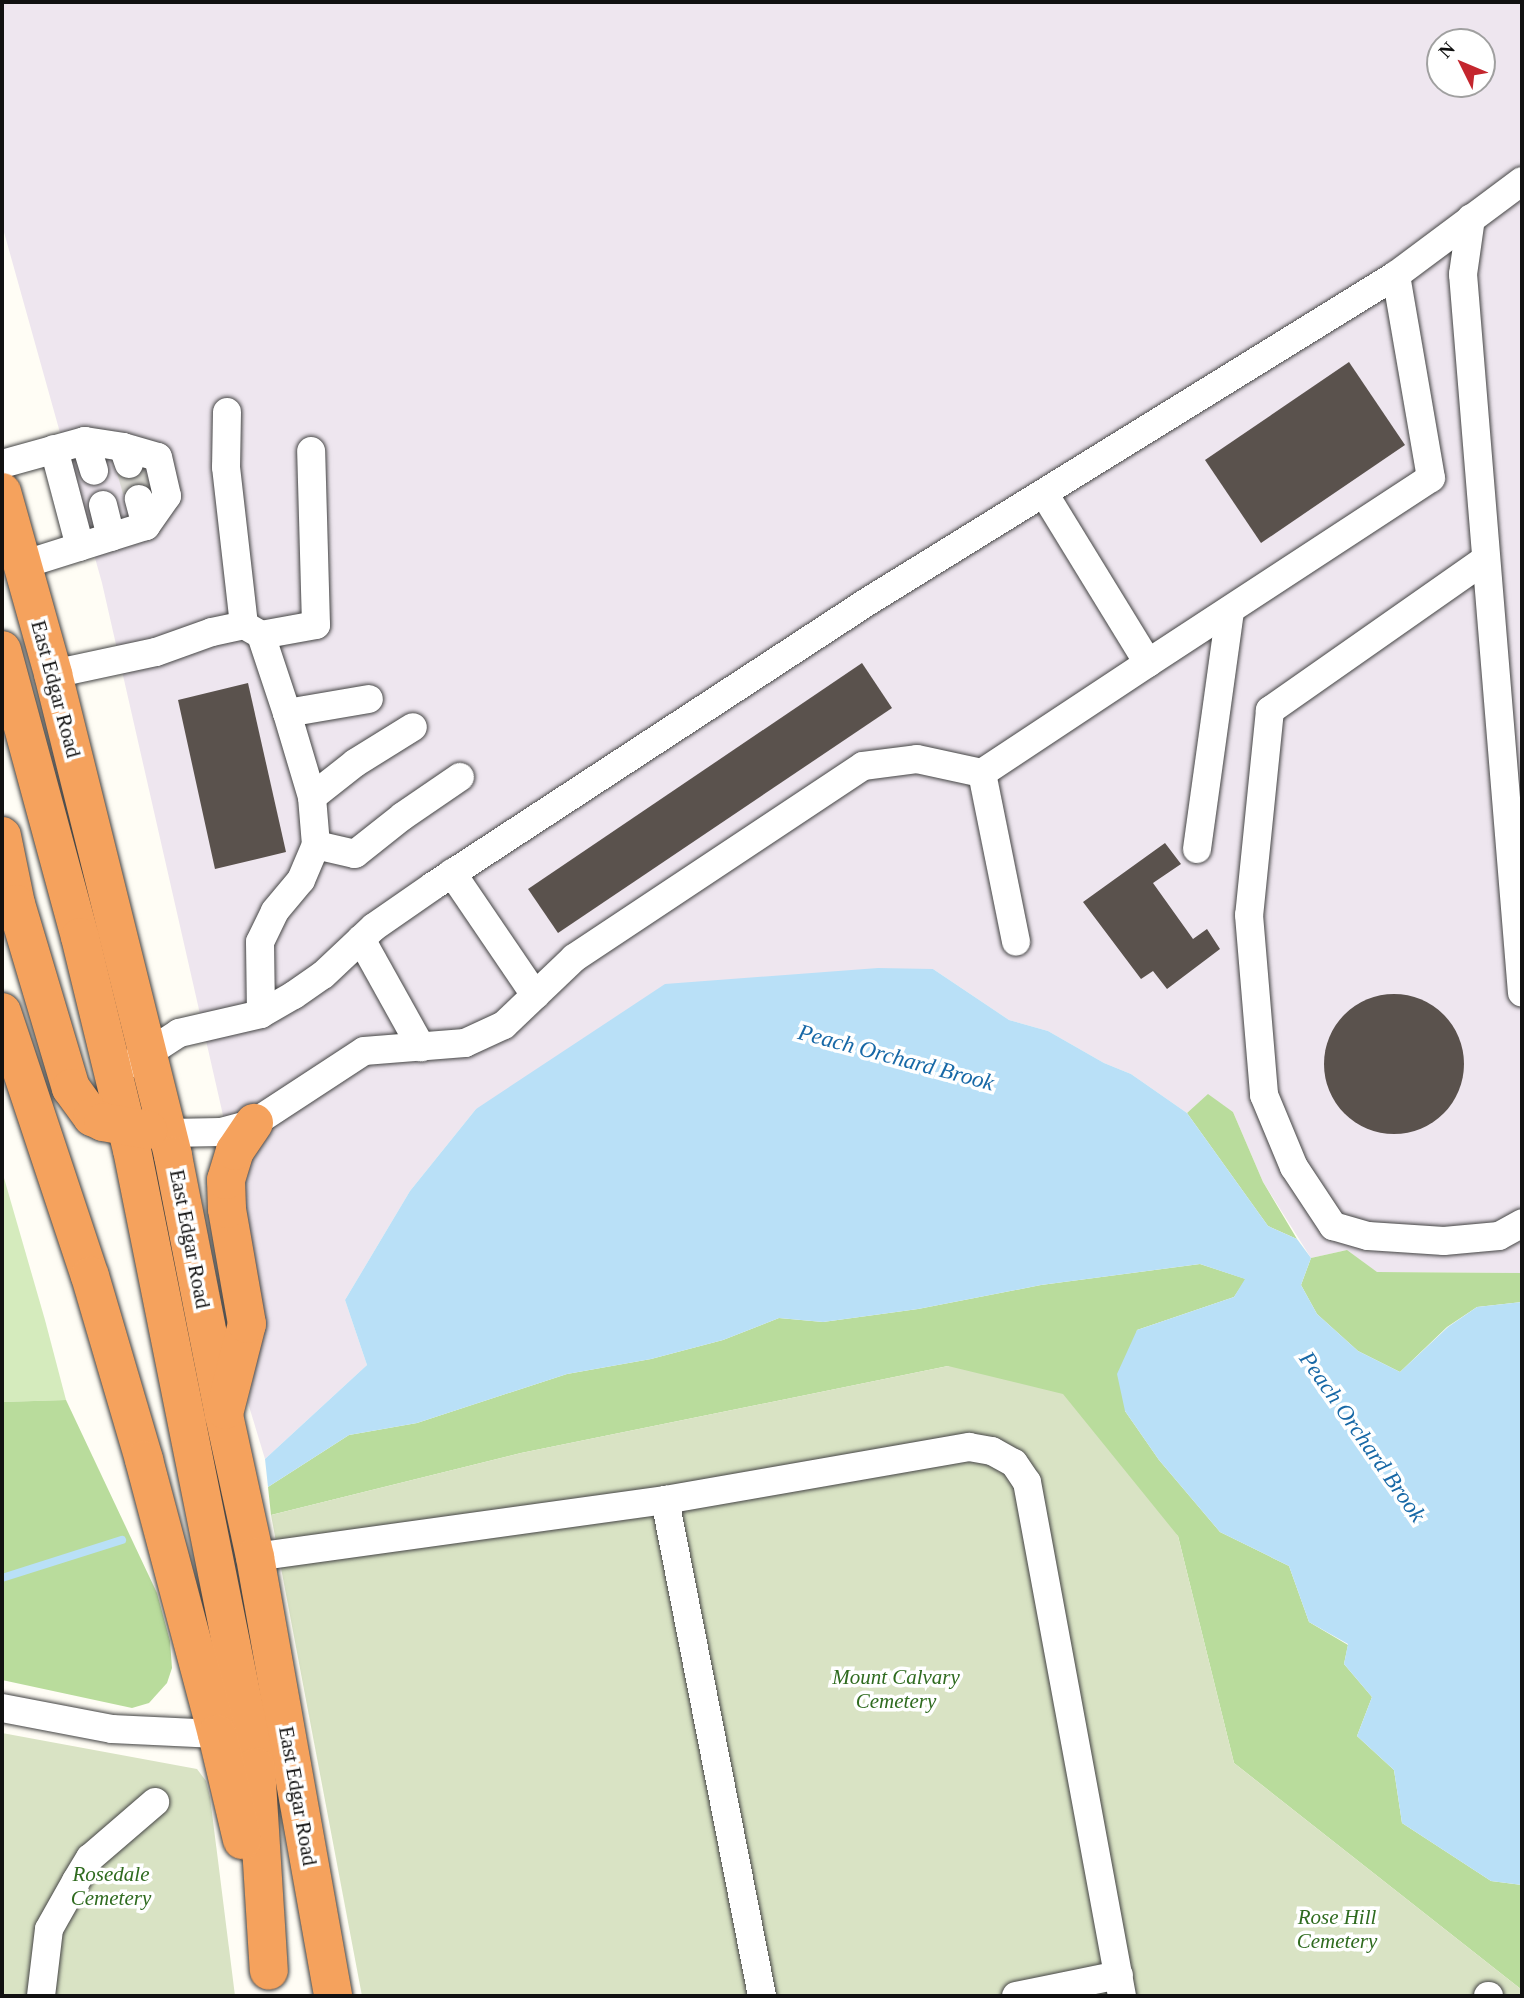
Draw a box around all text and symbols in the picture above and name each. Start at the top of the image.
north arrow [1426,28,1496,98]
text: N [1434,38,1459,62]
street label: East Edgar Road [26,618,86,760]
water label: Peach Orchard Brook [795,1019,997,1097]
street label: East Edgar Road [164,1167,216,1311]
water label: Peach Orchard Brook [1293,1346,1431,1528]
park label: Mount Calvary Cemetery [832,1664,960,1714]
street label: East Edgar Road [273,1724,323,1868]
park label: Rosedale Cemetery [71,1861,151,1911]
park label: Rose Hill Cemetery [1297,1904,1377,1954]

